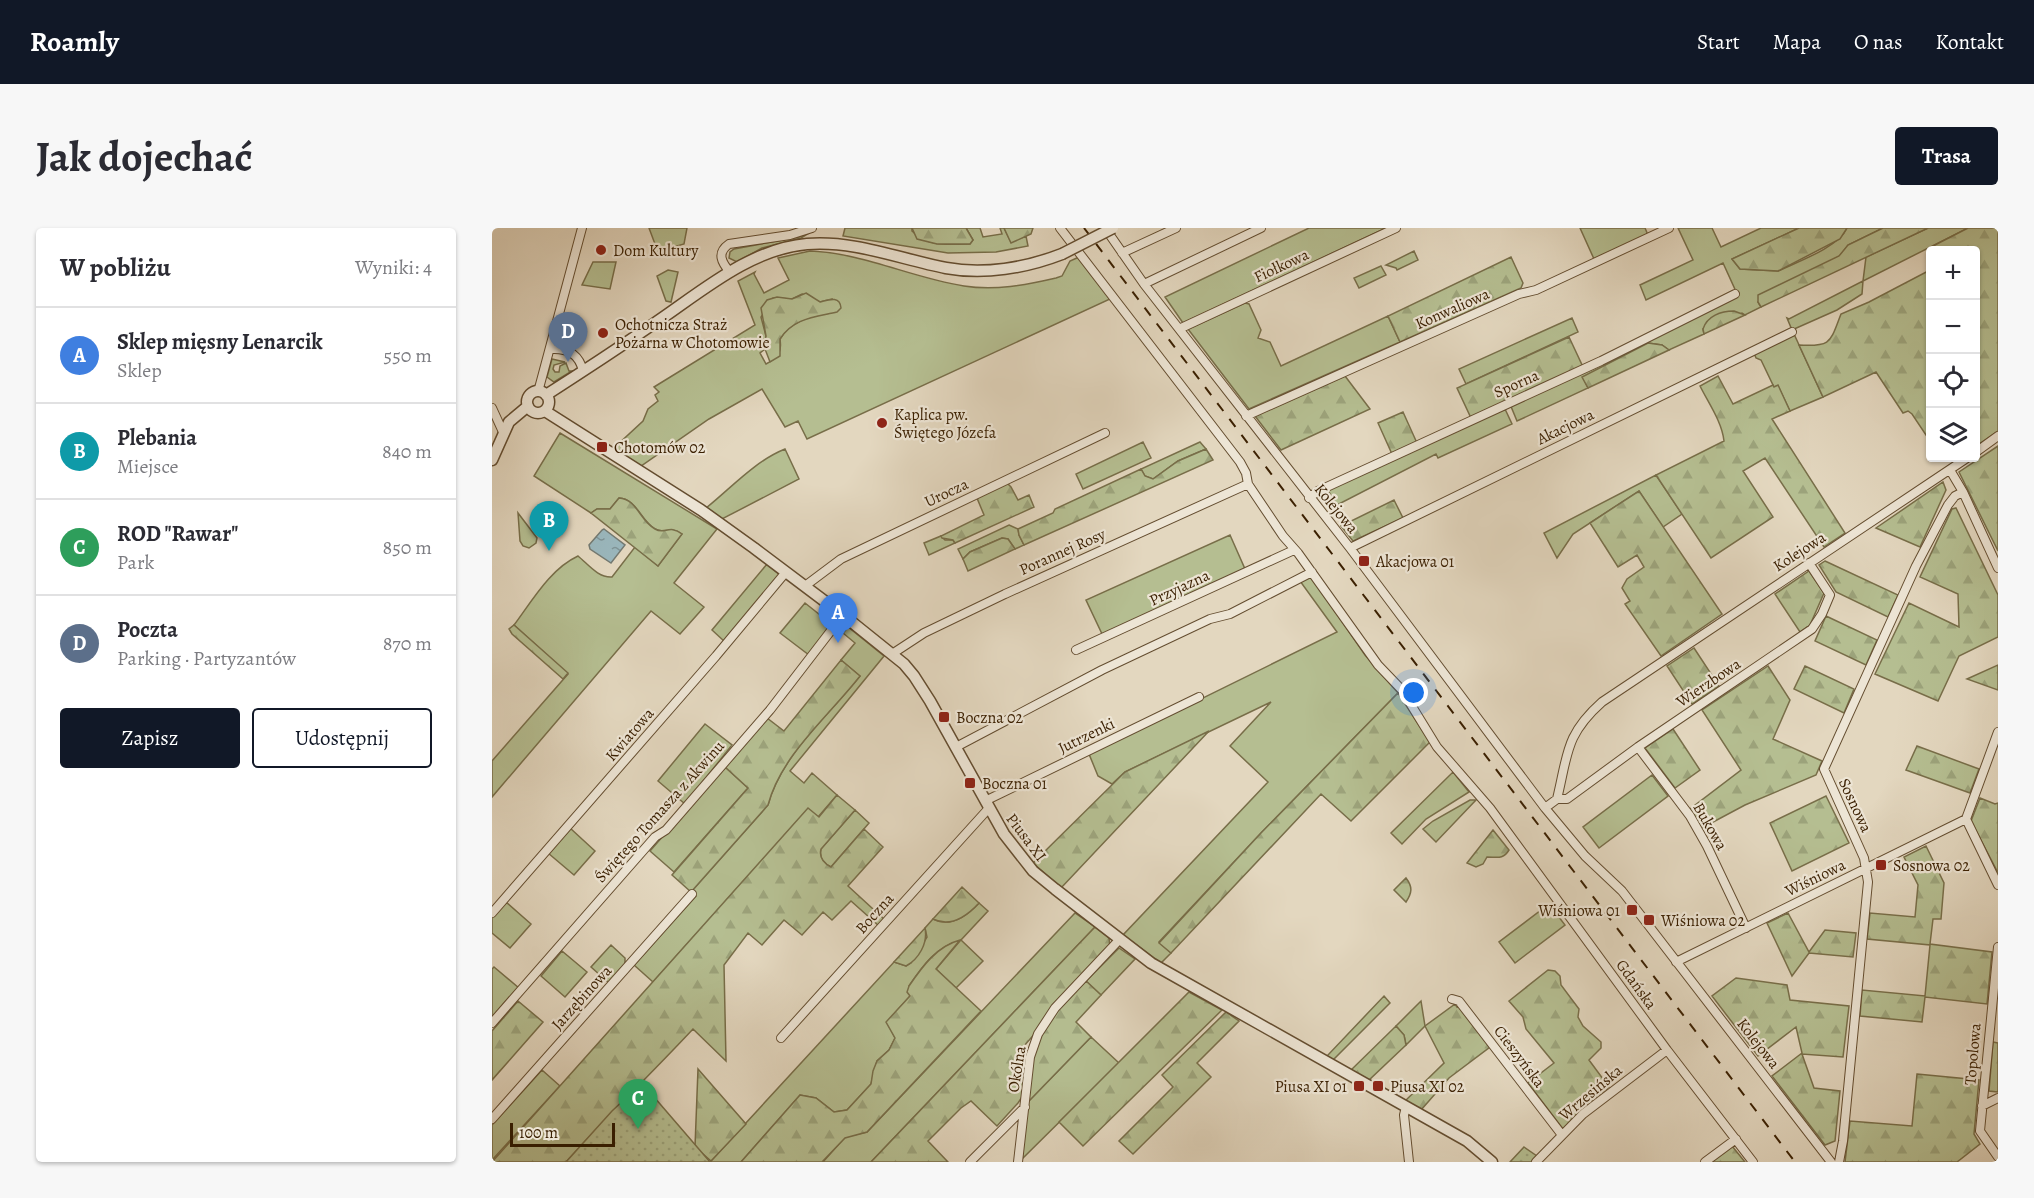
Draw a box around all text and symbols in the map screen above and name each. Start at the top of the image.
text: Roamly [30,23,119,61]
text: Start [1697,28,1740,56]
text: Mapa [1773,28,1821,56]
text: O nas [1854,28,1902,56]
text: Kontakt [1935,28,2004,56]
button: Trasa [1895,127,1998,185]
text: Jak dojechać [36,128,253,185]
place label: Dom Kultury [613,240,699,262]
marker: Dom Kultury [594,243,608,257]
street label: Fiołkowa [1250,243,1313,288]
map controls [1926,246,1980,462]
button: + [1926,246,1980,300]
text: W pobliżu [60,250,171,285]
text: Wyniki: 4 [355,254,432,281]
street label: Konwaliowa [1412,283,1494,335]
button: − [1926,300,1980,354]
pin: D [548,312,588,362]
place label: Ochotnicza Straż Pożarna w Chotomowie [615,314,770,354]
marker: Ochotnicza Straż Pożarna w Chotomowie [596,326,610,340]
text: Sklep mięsny Lenarcik [117,327,323,357]
text: A [73,342,86,369]
text: 550 m [384,342,432,369]
button: locate [1926,354,1980,408]
text: Sklep [117,357,162,384]
street label: Sporna [1490,364,1543,404]
street label: Akacjowa [1532,403,1598,451]
place label: Kaplica pw. Świętego Józefa [894,404,997,444]
button: layers [1926,408,1980,462]
marker: Kaplica pw. Świętego Józefa [875,416,889,430]
text: Plebania [117,423,197,453]
place label: Chotomów 02 [614,437,706,459]
text: B [73,438,86,465]
text: 840 m [382,438,432,465]
marker: Chotomów 02 [595,440,609,454]
text: Miejsce [117,453,179,480]
street label: Urocza [921,473,972,513]
street label: Kolejowa [1309,479,1364,539]
pin: B [530,502,568,551]
text: ROD "Rawar" [117,519,238,549]
street label: Porannej Rosy [1016,523,1110,581]
street label: Kolejowa [1769,526,1831,577]
text: C [73,534,86,561]
text: 850 m [382,534,432,561]
text: Park [117,549,155,576]
place label: Akacjowa 01 [1375,551,1455,573]
marker: Akacjowa 01 [1357,554,1371,568]
street label: Przyjazna [1146,564,1214,611]
pin: A [818,594,858,643]
text: Poczta [117,615,178,645]
text: D [73,630,86,657]
text: 870 m [383,630,432,657]
text: Parking · Partyzantów [117,645,296,672]
street label: Wierzbowa [1671,653,1746,713]
your location [1399,678,1428,707]
street label: Kwiatowa [600,703,659,766]
place label: Boczna 02 [956,707,1023,729]
button: Zapisz [60,708,240,768]
button: Udostępnij [252,708,432,768]
marker: Boczna 02 [937,710,951,724]
street label: Jutrzenki [1054,713,1118,759]
street label: Świętego Tomasza z Akwinu [590,736,730,887]
place label: Boczna 01 [982,773,1047,795]
street label: Sosnowa [1833,775,1877,837]
marker: Boczna 01 [963,776,977,790]
street label: Bukowa [1688,798,1733,855]
street label: Piusa XI [1001,809,1052,866]
street label: Wiśniowa [1781,854,1850,902]
place label: Sosnowa 02 [1893,855,1970,877]
marker: Sosnowa 02 [1874,858,1888,872]
street label: Boczna [851,888,899,939]
place label: Wiśniowa 01 [1537,900,1621,922]
marker: Wiśniowa 01 [1625,903,1639,917]
place label: Wiśniowa 02 [1660,910,1745,932]
marker: Wiśniowa 02 [1642,913,1656,927]
street label: Gdańska [1611,955,1662,1015]
street label: Jarzębinowa [547,960,617,1035]
street label: Kolejowa [1731,1014,1785,1074]
street label: Cieszyńska [1489,1021,1550,1093]
street label: Topolowa [1959,1022,1987,1086]
street label: Okólna [1002,1044,1032,1094]
street label: Wrzesińska [1554,1059,1627,1126]
place label: Piusa XI 01 [1275,1076,1348,1098]
place label: Piusa XI 02 [1390,1076,1465,1098]
marker: Piusa XI 01 [1352,1079,1366,1093]
marker: Piusa XI 02 [1371,1079,1385,1093]
pin: C [618,1080,658,1129]
scale bar [510,1120,615,1148]
text: 100 m [519,1122,558,1144]

